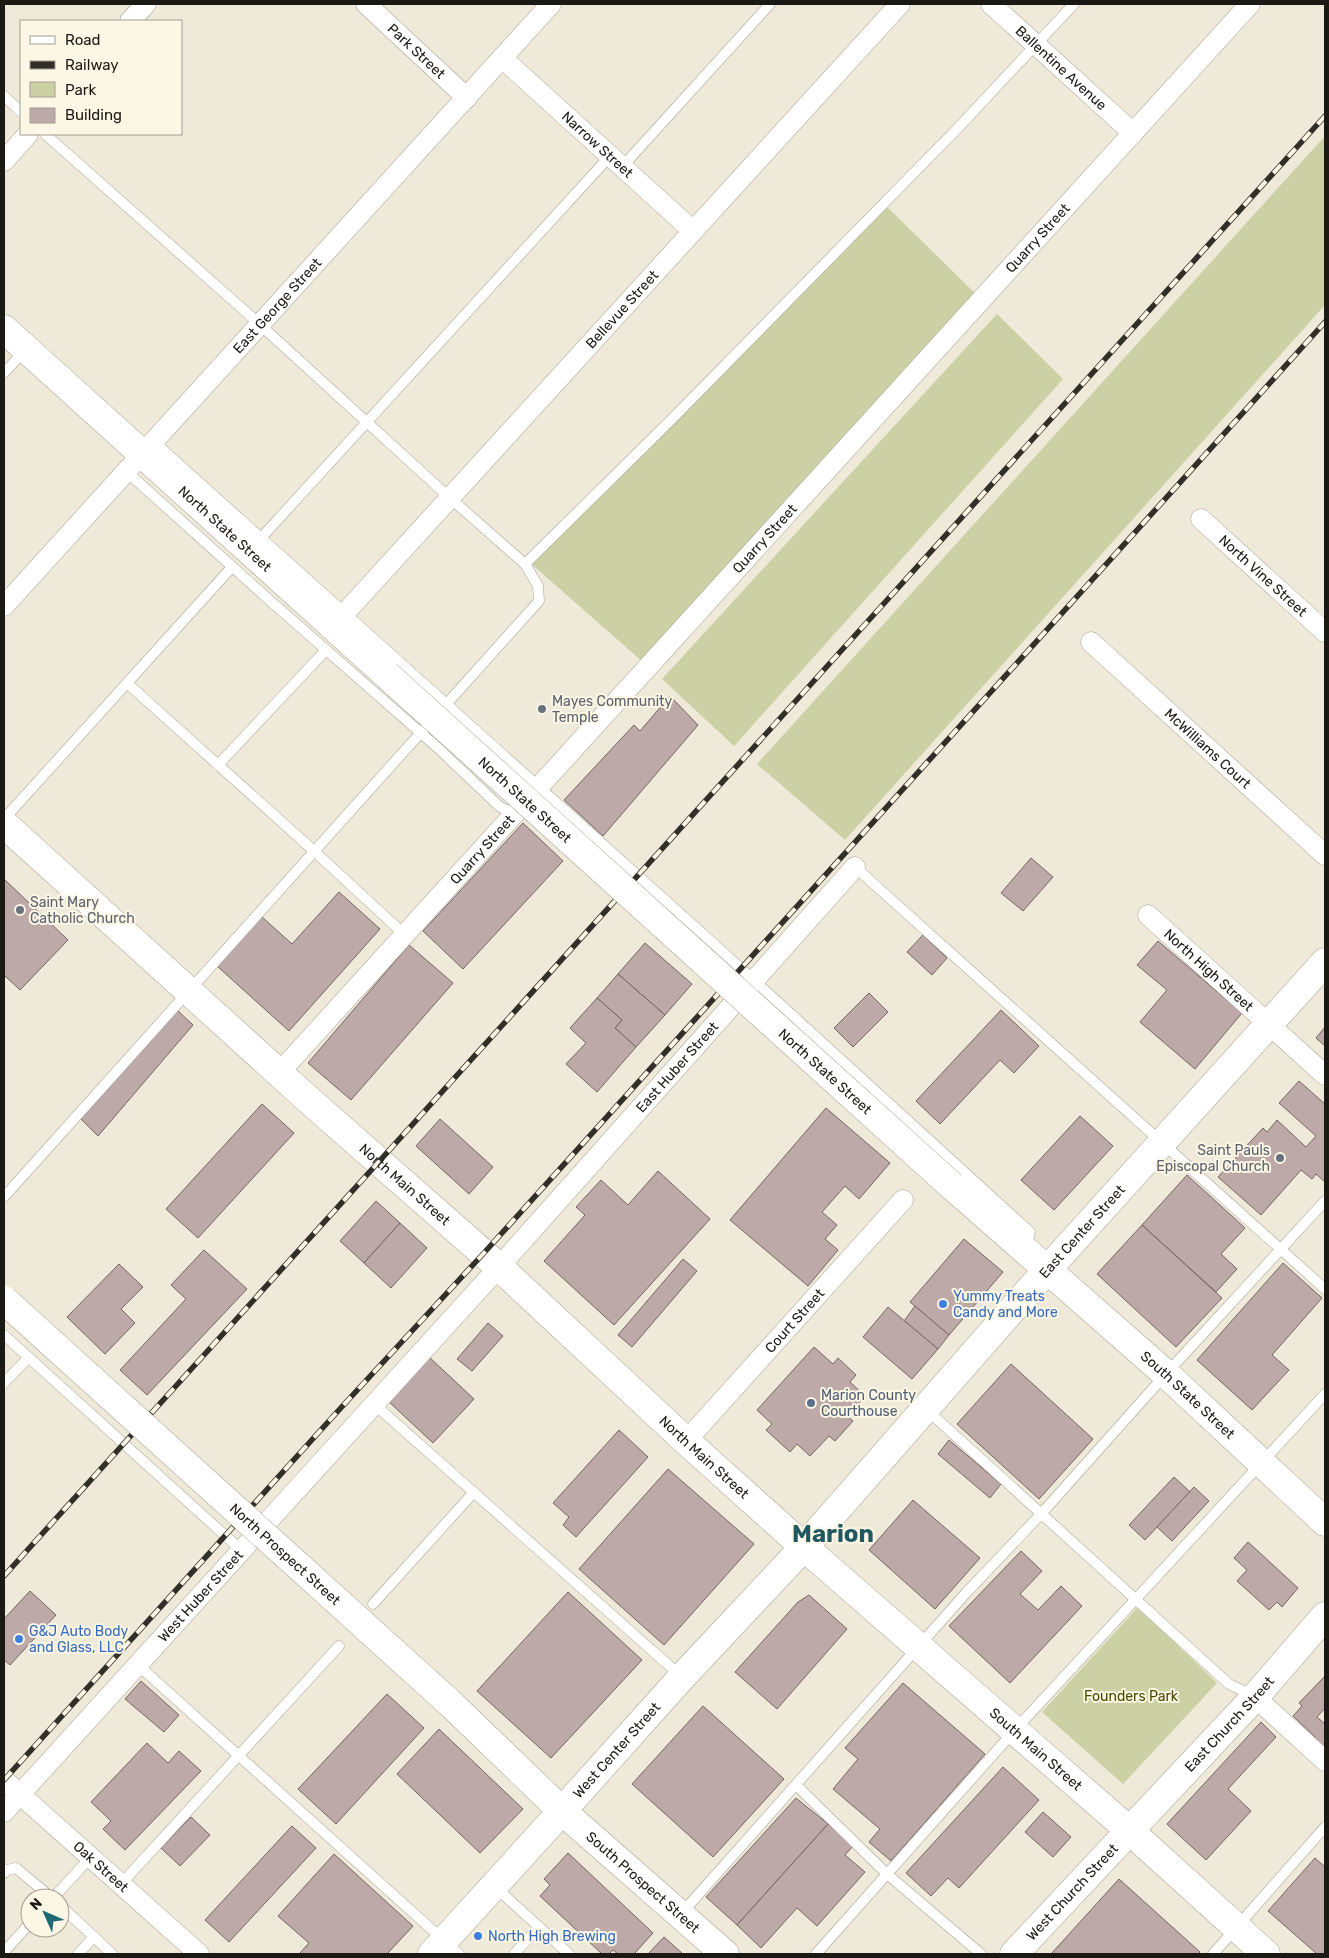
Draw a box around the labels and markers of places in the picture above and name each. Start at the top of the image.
place label: Mayes Community Temple [552,693,673,726]
marker: Mayes Community Temple [536,703,548,715]
place label: Saint Mary Catholic Church [30,894,135,927]
marker: Saint Mary Catholic Church [14,904,26,916]
place label: Saint Pauls Episcopal Church [1156,1142,1270,1175]
marker: Saint Pauls Episcopal Church [1274,1152,1286,1164]
place label: Yummy Treats Candy and More [953,1288,1058,1321]
marker: Yummy Treats Candy and More [937,1298,949,1310]
place label: Marion County Courthouse [821,1387,916,1420]
marker: Marion County Courthouse [805,1397,817,1409]
place label: G&J Auto Body and Glass, LLC [29,1623,129,1656]
marker: G&J Auto Body and Glass, LLC [13,1633,25,1645]
place label: North High Brewing [488,1928,616,1945]
marker: North High Brewing [472,1930,484,1942]

